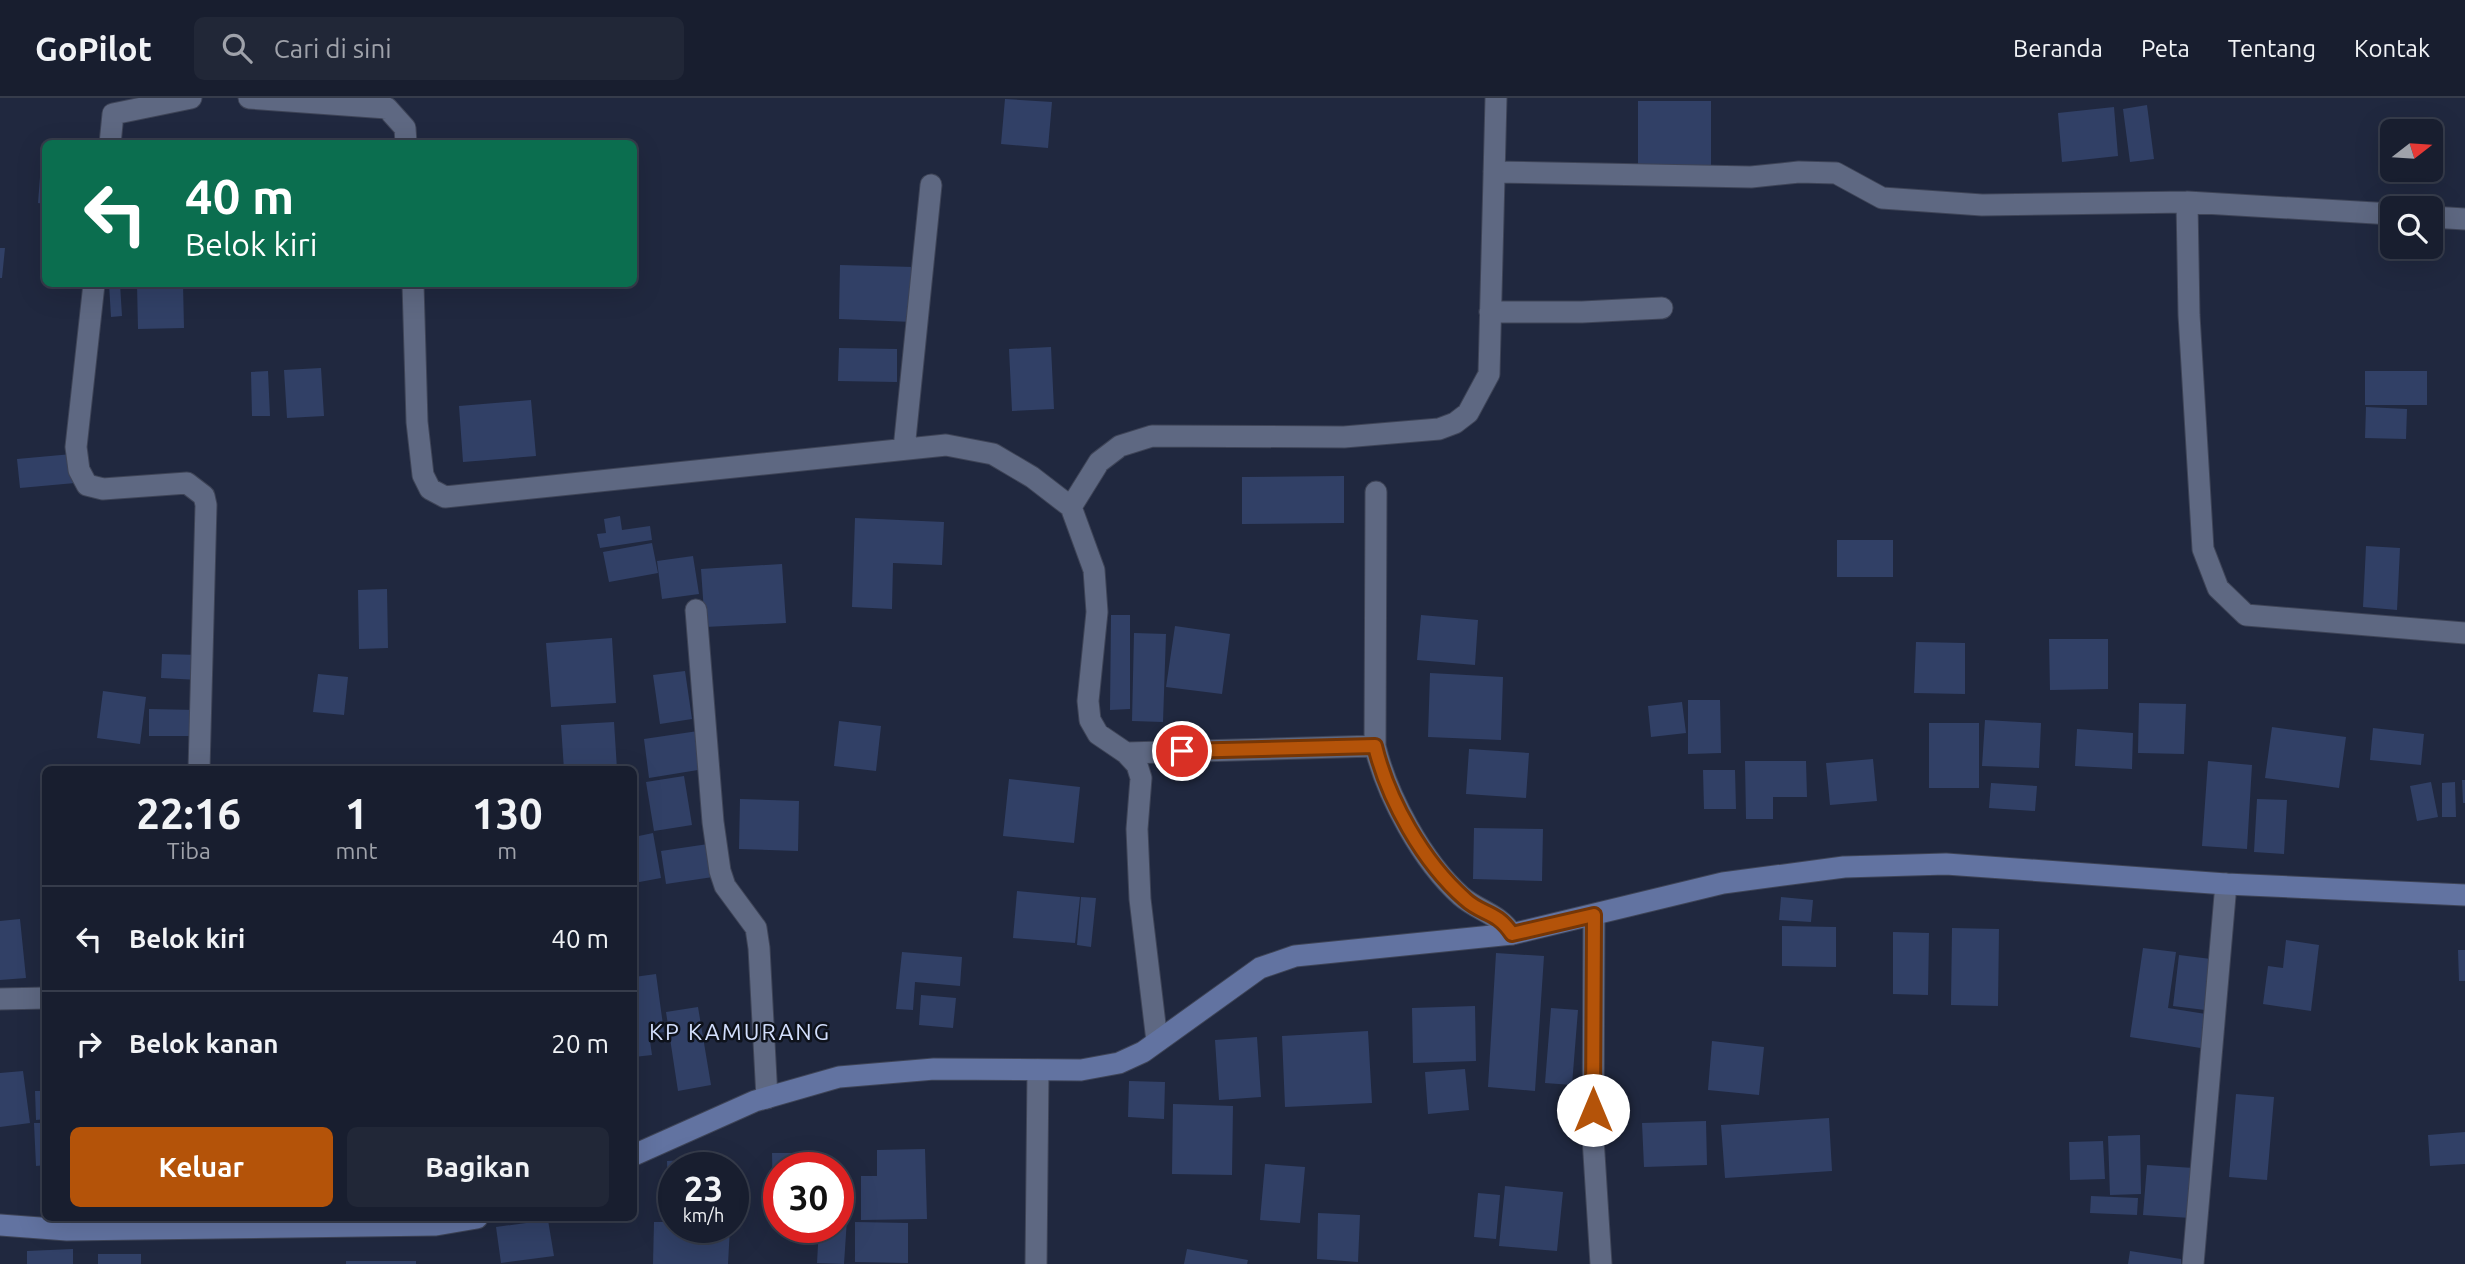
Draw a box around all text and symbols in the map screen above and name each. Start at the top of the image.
search box [194,17,684,80]
icon: search [218,29,256,67]
text: GoPilot [35,30,152,67]
text: Cari di sini [274,34,392,63]
text: Beranda [2013,35,2103,62]
text: Peta [2141,35,2190,62]
text: Tentang [2228,35,2316,62]
text: Kontak [2354,35,2430,62]
north arrow [2380,119,2443,182]
map controls [2380,119,2443,259]
icon: left [70,168,161,259]
text: 40 m [185,168,294,223]
button: search [2380,196,2443,259]
text: Belok kiri [185,226,317,262]
pin [1152,721,1212,781]
icon: arrive [1163,732,1201,770]
text: 22:16 [136,790,241,837]
text: 1 [345,790,368,837]
text: 130 [472,790,543,837]
text: Tiba [167,838,211,863]
text: mnt [335,838,378,863]
text: m [497,838,517,863]
icon: left [70,920,108,958]
text: Belok kiri [129,924,245,953]
text: 40 m [551,924,609,953]
district label: KP KAMURANG [649,1019,831,1044]
icon: right [70,1025,108,1063]
text: Belok kanan [129,1029,279,1058]
text: 20 m [551,1029,609,1058]
position arrow [1556,1073,1630,1147]
button: Keluar [70,1127,333,1207]
button: Bagikan [347,1127,609,1207]
speed limit sign: 30 [763,1152,854,1243]
text: 23 [684,1168,723,1208]
text: km/h [683,1205,724,1225]

